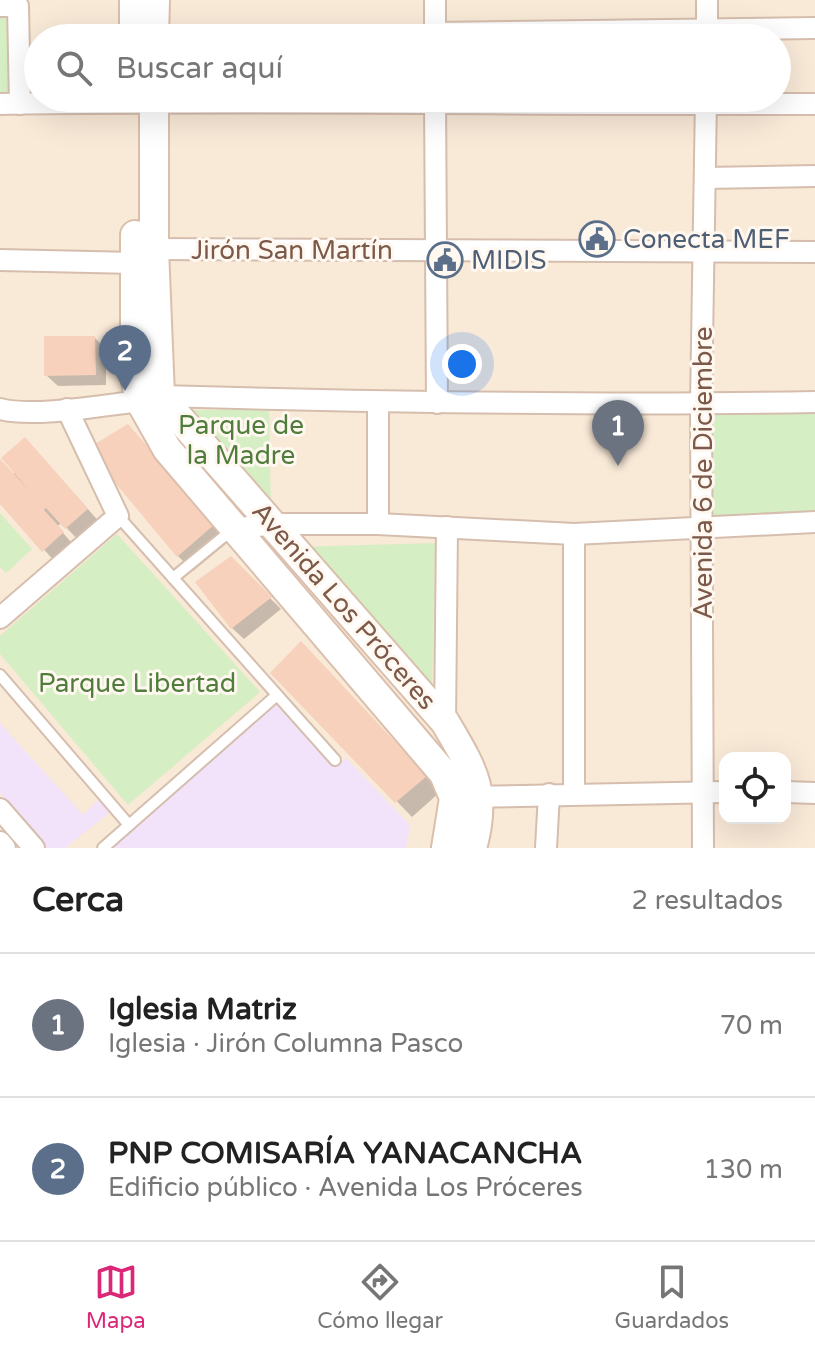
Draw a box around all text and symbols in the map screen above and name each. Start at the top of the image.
search box [24,24,791,112]
icon: search [52,46,96,90]
text: Buscar aquí [116,50,283,87]
public building icon: Conecta MEF [578,220,616,258]
place label: Conecta MEF [623,224,790,255]
street label: Jirón San Martín [191,235,393,266]
public building icon: MIDIS [426,241,464,279]
place label: MIDIS [471,245,546,276]
pin: 2 [99,325,151,391]
street label: Avenida 6 de Diciembre [688,326,719,620]
your location [442,344,482,384]
pin: 1 [592,400,644,466]
park label: Parque de la Madre [178,410,304,471]
street label: Avenida Los Próceres [245,496,443,716]
park label: Parque Libertad [38,668,236,699]
map controls [719,752,791,824]
button: locate [719,752,791,824]
text: Cerca [32,880,124,921]
text: 2 resultados [632,885,783,916]
text: Iglesia Matriz [108,991,297,1028]
text: 1 [50,1010,66,1041]
text: 70 m [720,1010,783,1041]
text: Iglesia · Jirón Columna Pasco [108,1028,463,1059]
text: PNP COMISARÍA YANACANCHA [108,1135,582,1172]
text: 2 [50,1154,66,1185]
text: 130 m [703,1154,783,1185]
text: Edificio público · Avenida Los Próceres [108,1172,583,1203]
tab: Mapa [86,1260,146,1334]
tab: Cómo llegar [317,1260,443,1334]
tab: Guardados [615,1260,729,1334]

